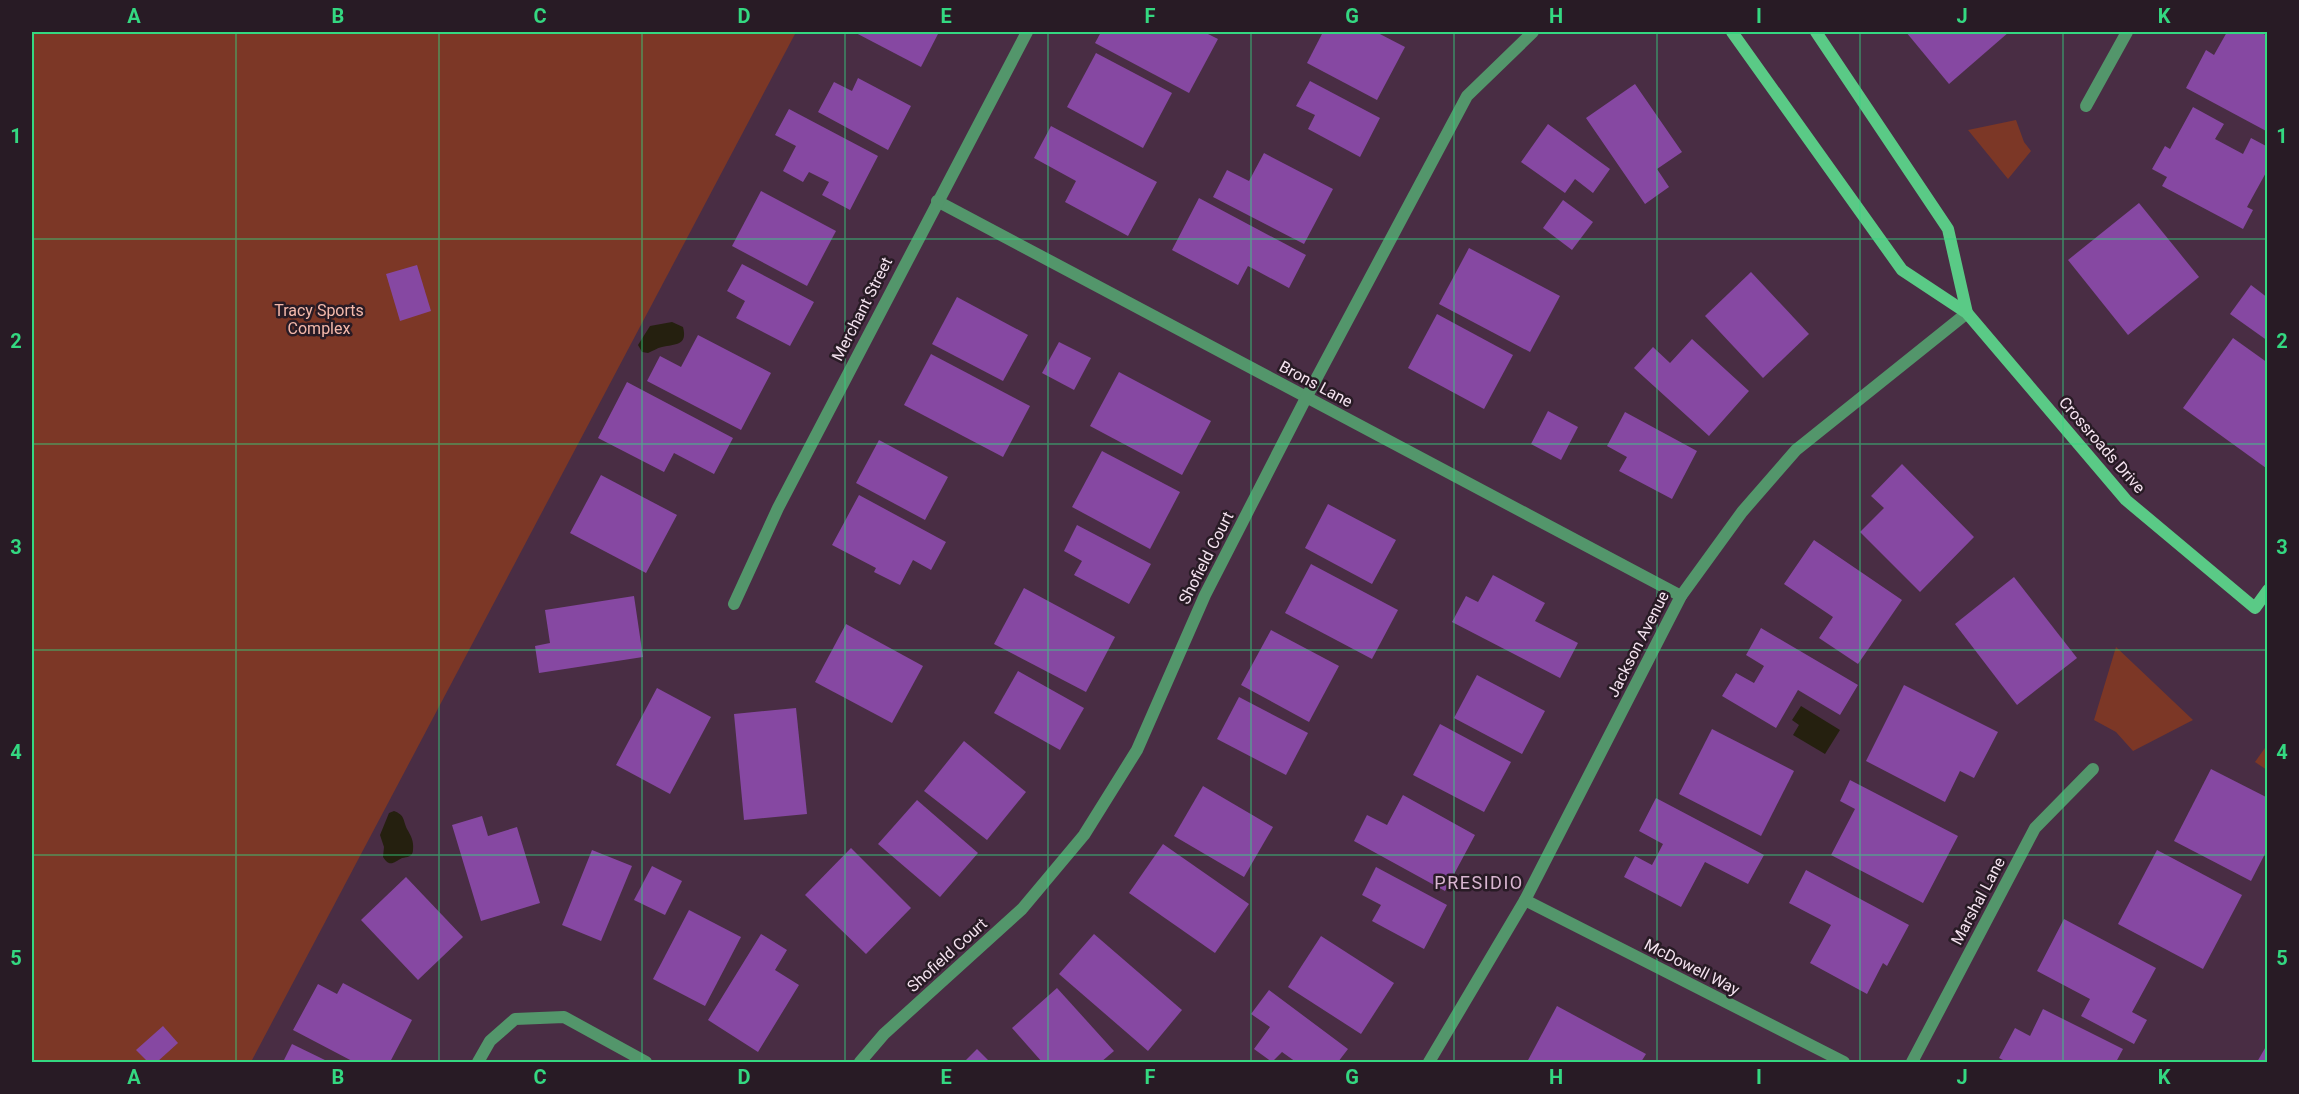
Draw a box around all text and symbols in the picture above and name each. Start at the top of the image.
text: A [127,4,141,28]
text: B [332,4,344,28]
text: C [533,4,547,28]
text: D [738,4,751,28]
text: E [940,4,952,28]
text: F [1145,4,1156,28]
text: G [1345,4,1359,28]
text: H [1549,4,1563,28]
text: I [1756,4,1762,28]
text: J [1956,4,1968,28]
text: K [2158,4,2171,28]
text: 1 [10,124,22,148]
text: 1 [2276,124,2288,148]
street label: Merchant Street [828,254,896,364]
park label: Tracy Sports Complex [274,301,364,338]
text: 2 [10,329,22,353]
text: 2 [2276,329,2288,353]
street label: Brons Lane [1276,357,1356,411]
street label: Crossroads Drive [2055,393,2149,497]
street label: Shofield Court [1175,509,1237,607]
text: 3 [10,535,22,559]
text: 3 [2276,535,2288,559]
street label: Jackson Avenue [1603,588,1673,700]
text: 4 [10,740,22,764]
text: 4 [2276,740,2288,764]
street label: Marshal Lane [1947,854,2009,948]
district label: PRESIDIO [1434,872,1524,893]
street label: Shofield Court [903,914,991,996]
street label: McDowell Way [1641,935,1743,999]
text: 5 [10,946,22,970]
text: 5 [2276,946,2288,970]
text: A [127,1065,141,1089]
text: B [332,1065,344,1089]
text: C [533,1065,547,1089]
text: D [738,1065,751,1089]
text: E [940,1065,952,1089]
text: F [1145,1065,1156,1089]
text: G [1345,1065,1359,1089]
text: H [1549,1065,1563,1089]
text: I [1756,1065,1762,1089]
text: J [1956,1065,1968,1089]
text: K [2158,1065,2171,1089]

